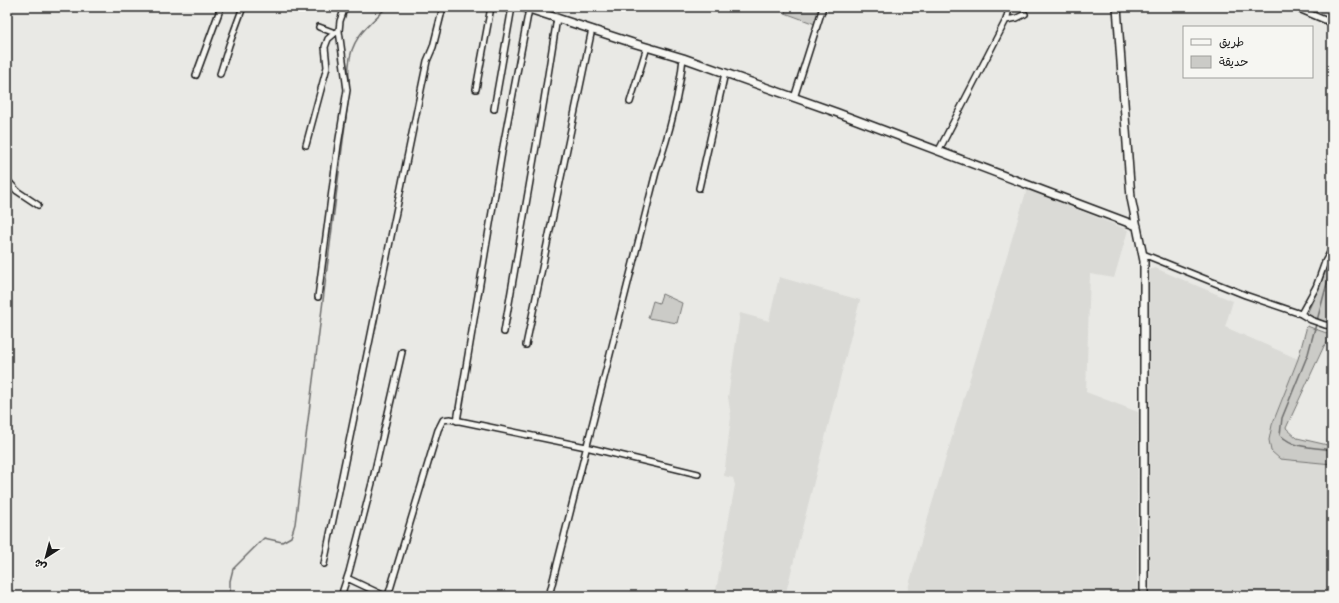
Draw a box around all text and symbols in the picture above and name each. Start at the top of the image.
legend [1183,26,1313,78]
text: طريق [1219,37,1244,51]
text: حديقة [1219,57,1248,71]
north arrow [26,537,66,577]
text: ش [33,555,50,572]

